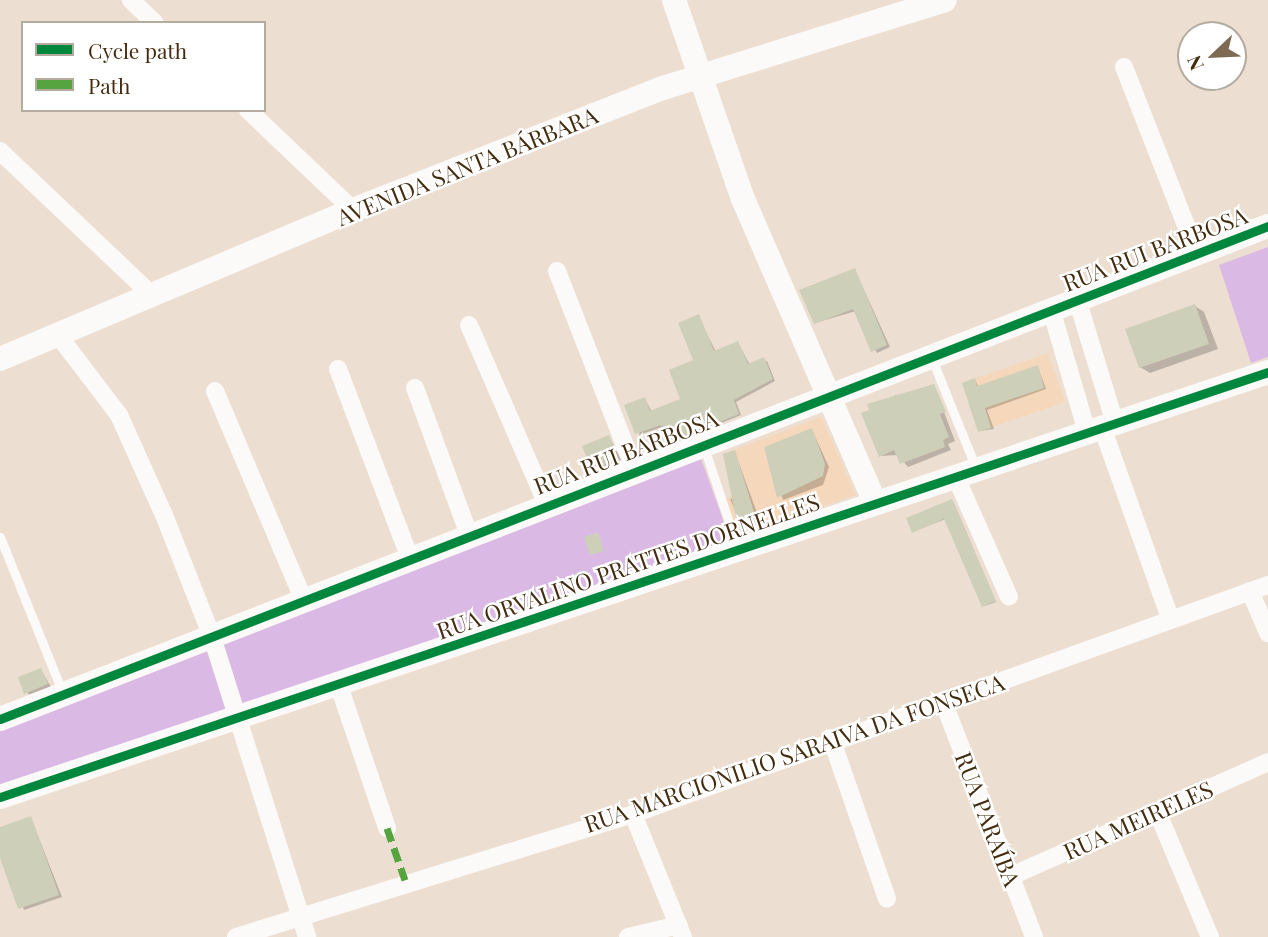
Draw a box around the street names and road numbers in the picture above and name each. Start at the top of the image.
street label: AVENIDA SANTA BÁRBARA [333,101,601,231]
street label: RUA RUI BARBOSA [1059,201,1251,297]
street label: RUA RUI BARBOSA [530,404,722,500]
street label: RUA ORVALINO PRATTES DORNELLES [433,487,823,645]
street label: RUA MARCIONILIO SARAIVA DA FONSECA [580,668,1008,838]
street label: RUA PARAÍBA [950,748,1026,890]
street label: RUA MEIRELES [1059,775,1217,865]

